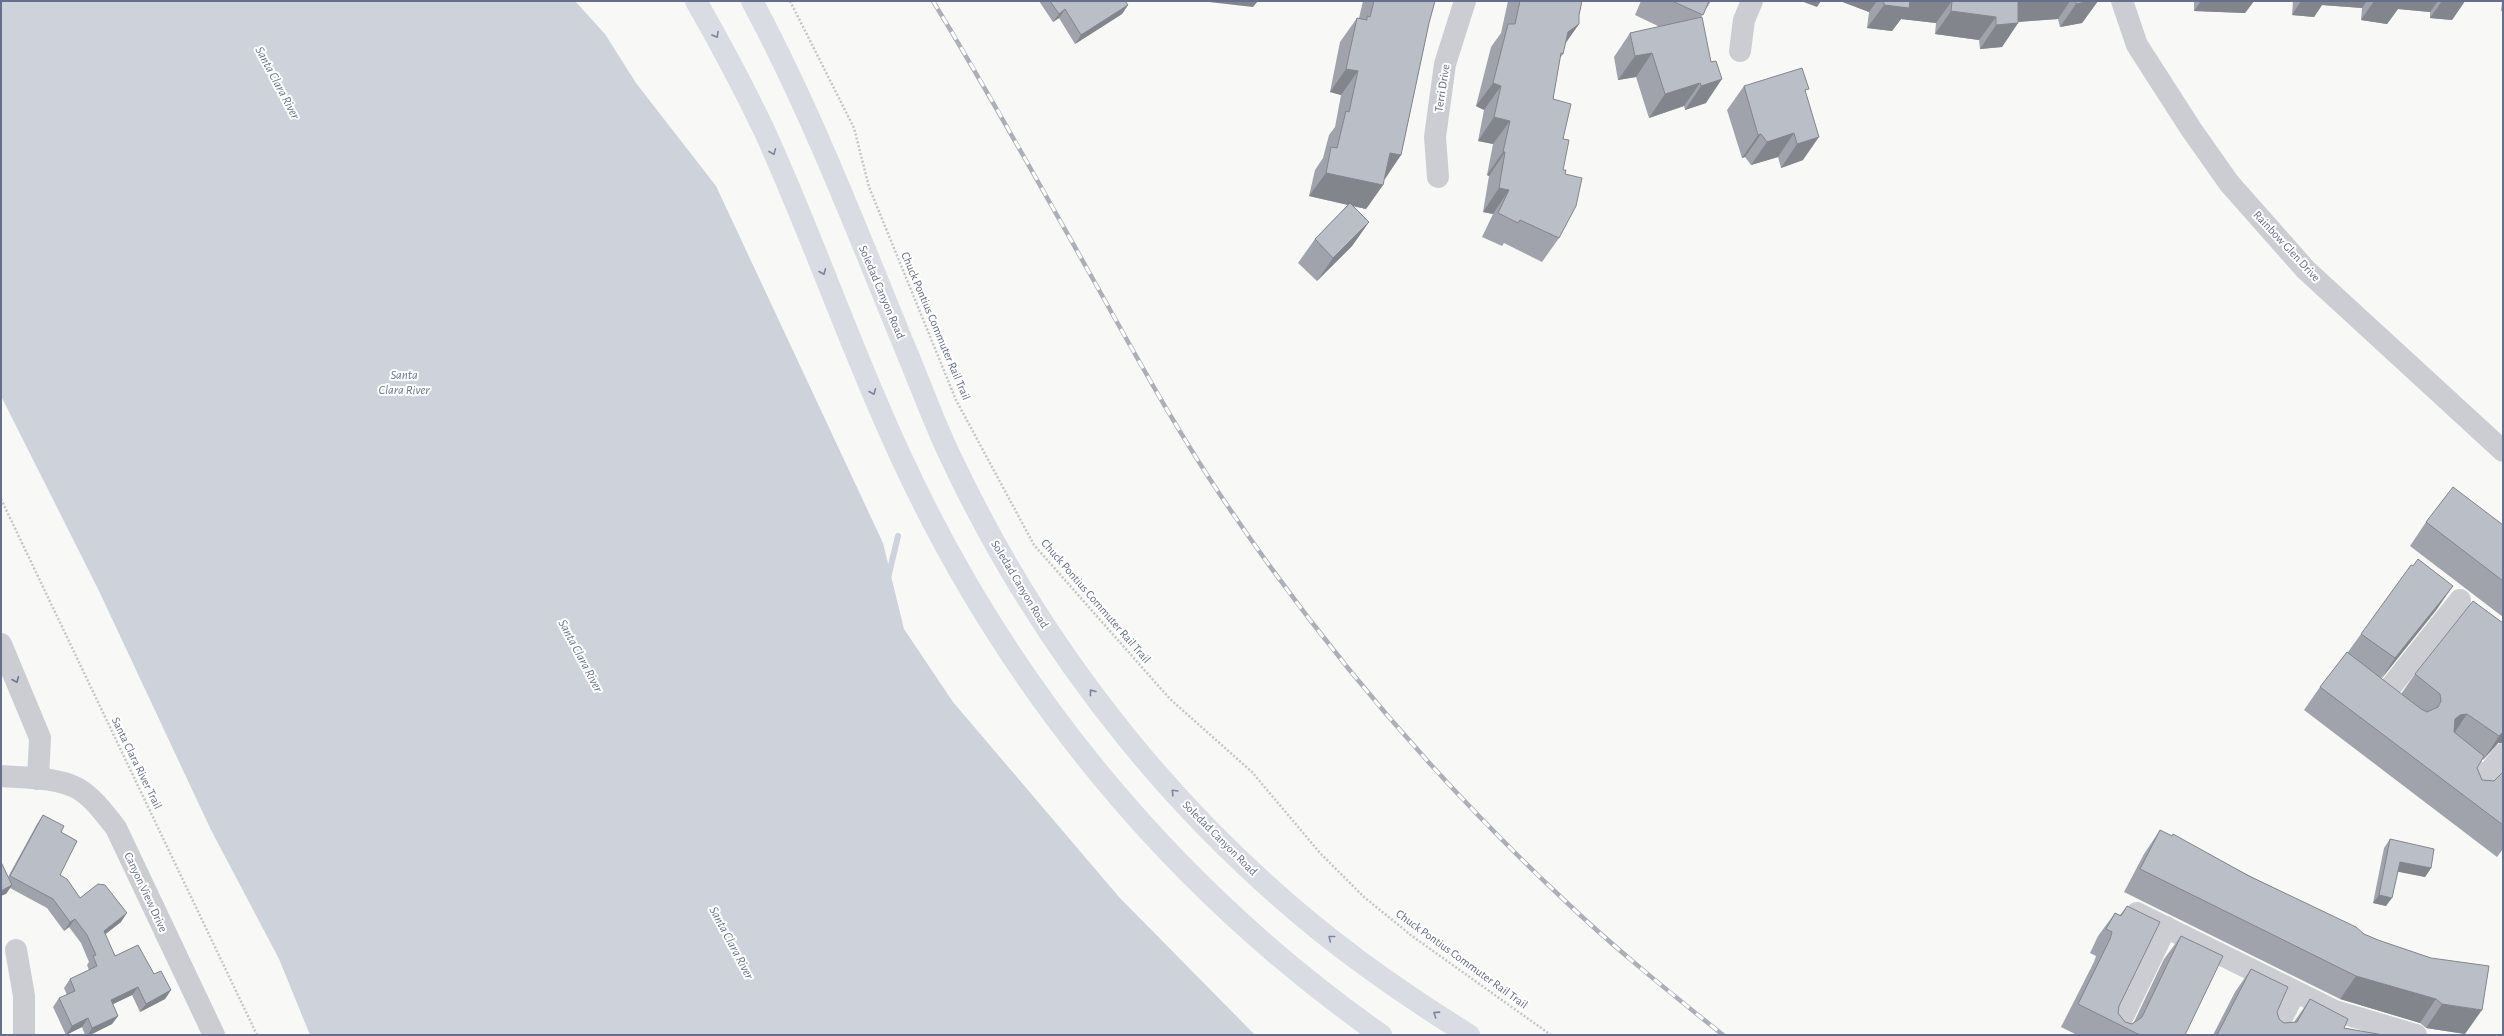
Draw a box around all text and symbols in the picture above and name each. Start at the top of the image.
one-way arrow [711,31,718,38]
water label: Santa Clara River [252,44,302,122]
street label: Terri Drive [1432,63,1452,113]
one-way arrow [768,148,776,155]
street label: Rainbow Glen Drive [2251,208,2323,284]
street label: Soledad Canyon Road [856,244,907,341]
street label: Chuck Pontius Commuter Rail Trail [899,250,973,402]
one-way arrow [818,268,826,275]
water label: Santa Clara River [378,369,430,397]
one-way arrow [868,387,876,395]
street label: Chuck Pontius Commuter Rail Trail [1039,537,1153,665]
street label: Soledad Canyon Road [988,538,1051,631]
water label: Santa Clara River [555,617,605,695]
one-way arrow [11,676,19,684]
one-way arrow [1089,689,1096,696]
street label: Santa Clara River Trail [110,715,164,811]
one-way arrow [1171,789,1179,797]
street label: Soledad Canyon Road [1180,798,1260,878]
street label: Canyon View Drive [121,850,170,934]
water label: Santa Clara River [706,904,756,982]
street label: Chuck Pontius Commuter Rail Trail [1394,907,1530,1011]
one-way arrow [1328,936,1335,943]
one-way arrow [1433,1011,1440,1019]

